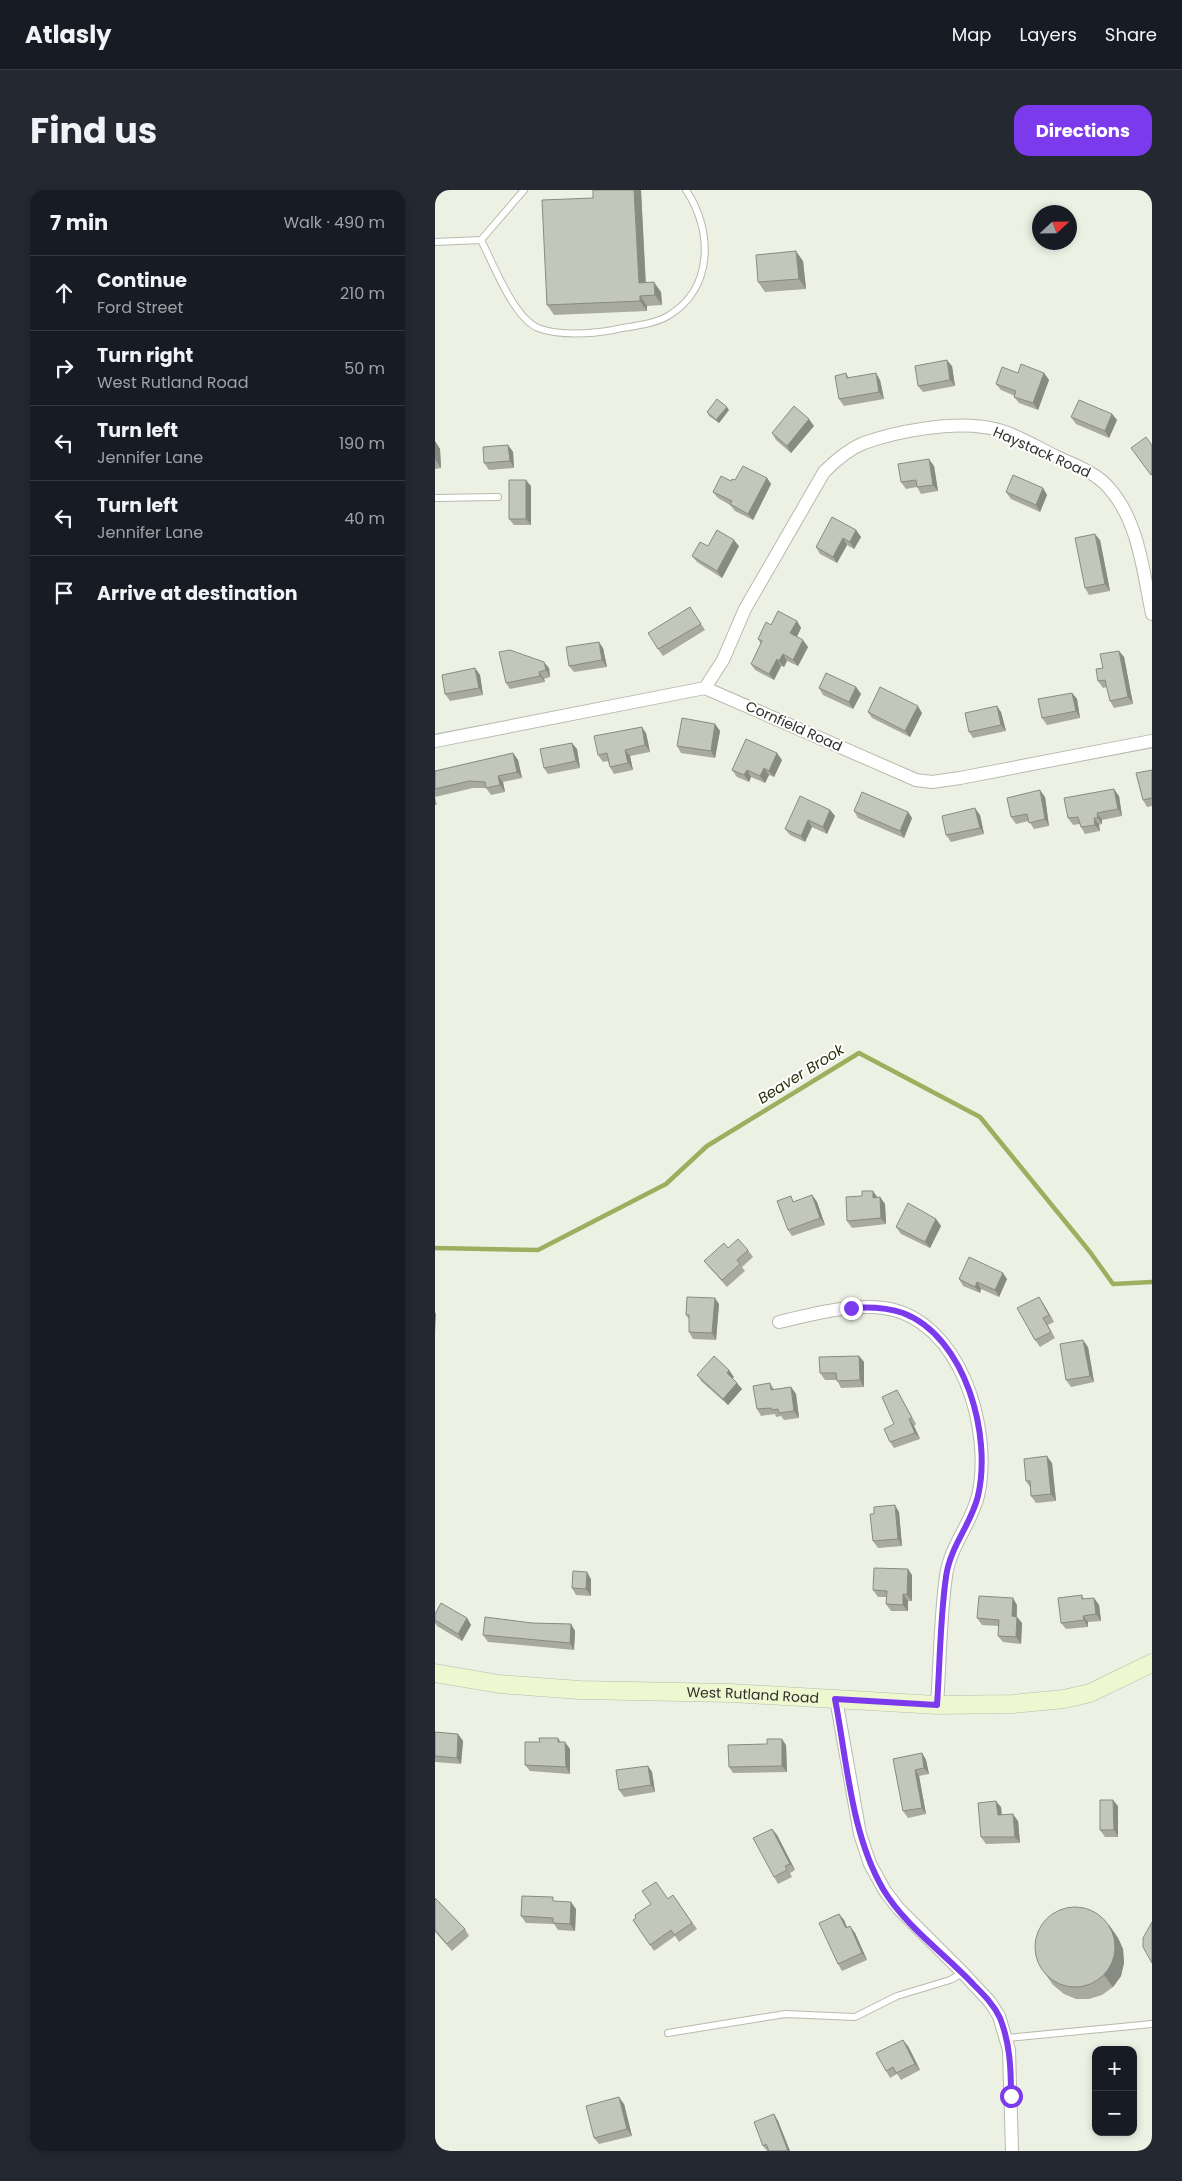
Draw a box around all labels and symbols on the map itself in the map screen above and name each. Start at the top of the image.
north arrow [1032,205,1077,250]
street label: Haystack Road [990,422,1094,482]
street label: Cornfield Road [743,696,845,756]
water label: Beaver Brook [754,1038,849,1108]
route end [840,1297,863,1320]
street label: West Rutland Road [686,1682,820,1708]
route start [1000,2085,1023,2108]

